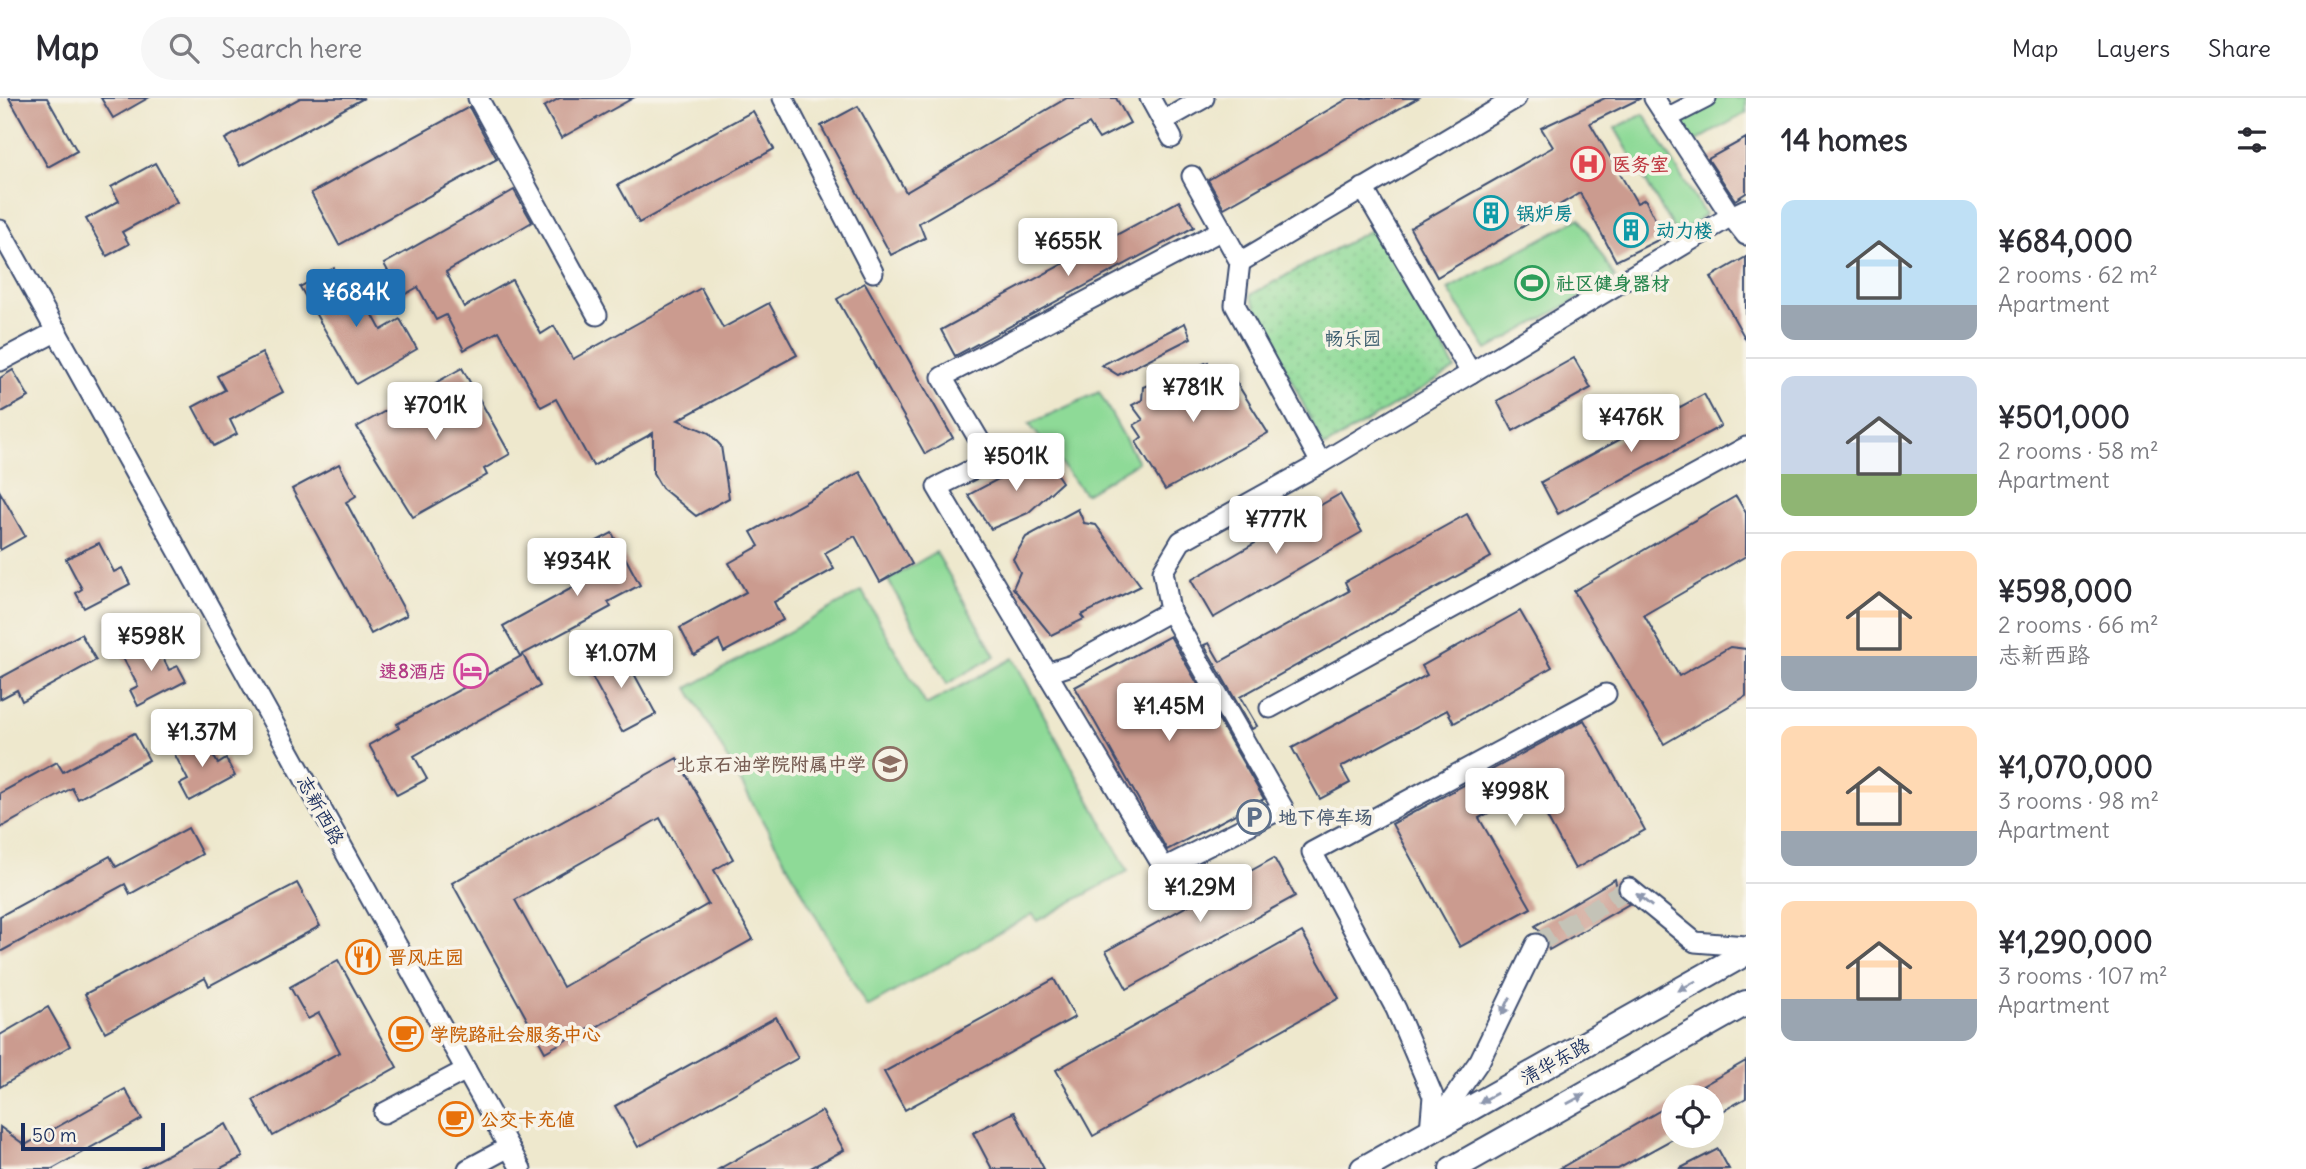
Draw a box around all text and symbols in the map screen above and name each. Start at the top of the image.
search box [141,17,631,80]
text: Map [35,27,99,69]
icon: search [165,29,203,67]
text: Search here [221,32,362,65]
text: Map [2012,33,2058,63]
text: Layers [2096,33,2170,63]
text: Share [2208,33,2271,63]
text: 14 homes [1781,121,1908,159]
icon: filters [2233,121,2271,159]
hospital icon: 医务室 [1569,145,1607,183]
place label: 医务室 [1612,152,1669,176]
building icon: 锅炉房 [1472,194,1510,232]
place label: 锅炉房 [1516,201,1573,225]
building icon: 动力楼 [1612,211,1650,249]
pin: ¥655K [1019,218,1117,278]
place label: 动力楼 [1656,218,1713,242]
text: ¥684,000 [1998,222,2133,260]
text: ¥655K [1034,226,1102,255]
icon: home [1837,228,1921,312]
text: 2 rooms · 62 m² [1998,260,2158,289]
sports icon: 社区健身器材 [1513,264,1551,302]
pin: ¥684K [307,270,405,329]
place label: 社区健身器材 [1556,271,1670,295]
text: ¥684K [322,277,390,306]
text: Apartment [1998,289,2110,318]
park label: 畅乐园 [1324,326,1382,350]
pin: ¥781K [1144,364,1242,424]
text: ¥781K [1162,372,1224,401]
pin: ¥701K [386,382,484,442]
text: ¥701K [403,390,467,419]
pin: ¥476K [1582,394,1680,454]
text: ¥501,000 [1998,398,2130,436]
text: ¥476K [1599,402,1663,431]
icon: home [1837,404,1921,488]
pin: ¥501K [967,434,1065,493]
text: 2 rooms · 58 m² [1998,436,2159,465]
text: ¥501K [983,441,1049,470]
text: Apartment [1998,465,2110,494]
pin: ¥777K [1227,496,1325,556]
text: ¥777K [1245,504,1307,533]
pin: ¥934K [528,538,626,598]
text: ¥934K [543,546,611,575]
text: ¥598,000 [1998,572,2133,610]
icon: home [1837,579,1921,663]
text: 2 rooms · 66 m² [1998,610,2159,639]
pin: ¥598K [102,614,200,673]
text: ¥598K [117,621,185,650]
pin: ¥1.07M [564,630,678,690]
text: ¥1.07M [585,638,657,667]
text: 志新西路 [1998,640,2090,669]
hotel icon: 速8酒店 [452,652,490,690]
place label: 速8酒店 [379,659,447,683]
pin: ¥1.45M [1112,684,1226,743]
text: ¥1.45M [1133,691,1205,720]
pin: ¥1.37M [145,710,259,769]
text: ¥1.37M [167,717,237,746]
school or university icon: 北京石油学院附属中学 [871,745,909,783]
text: ¥1,070,000 [1998,748,2153,786]
place label: 北京石油学院附属中学 [676,752,866,776]
icon: home [1837,754,1921,838]
pin: ¥998K [1466,768,1564,828]
street label: 志新西路 [292,771,350,849]
text: ¥998K [1481,776,1549,805]
text: 3 rooms · 98 m² [1998,786,2159,815]
parking icon: 地下停车场 [1235,798,1273,836]
place label: 地下停车场 [1278,805,1373,829]
text: Apartment [1998,815,2110,844]
pin: ¥1.29M [1143,864,1257,924]
text: ¥1.29M [1164,872,1236,901]
one-way arrow [1635,894,1653,908]
text: ¥1,290,000 [1998,923,2153,961]
icon: home [1837,929,1921,1013]
restaurant icon: 晋风庄园 [344,938,382,976]
place label: 晋风庄园 [388,945,464,969]
text: 3 rooms · 107 m² [1998,961,2168,990]
one-way arrow [1677,980,1696,992]
text: Apartment [1998,990,2110,1019]
one-way arrow [1501,996,1512,1016]
cafe icon: 学院路社会服务中心 [387,1015,425,1053]
place label: 学院路社会服务中心 [430,1022,601,1046]
street label: 清华东路 [1516,1032,1594,1090]
map controls [1661,1085,1724,1148]
button: locate [1661,1085,1724,1148]
one-way arrow [1479,1092,1498,1104]
one-way arrow [1566,1093,1585,1105]
cafe icon: 公交卡充值 [437,1100,475,1138]
place label: 公交卡充值 [480,1107,575,1131]
scale bar [21,1120,164,1152]
text: 50 m [32,1123,77,1147]

